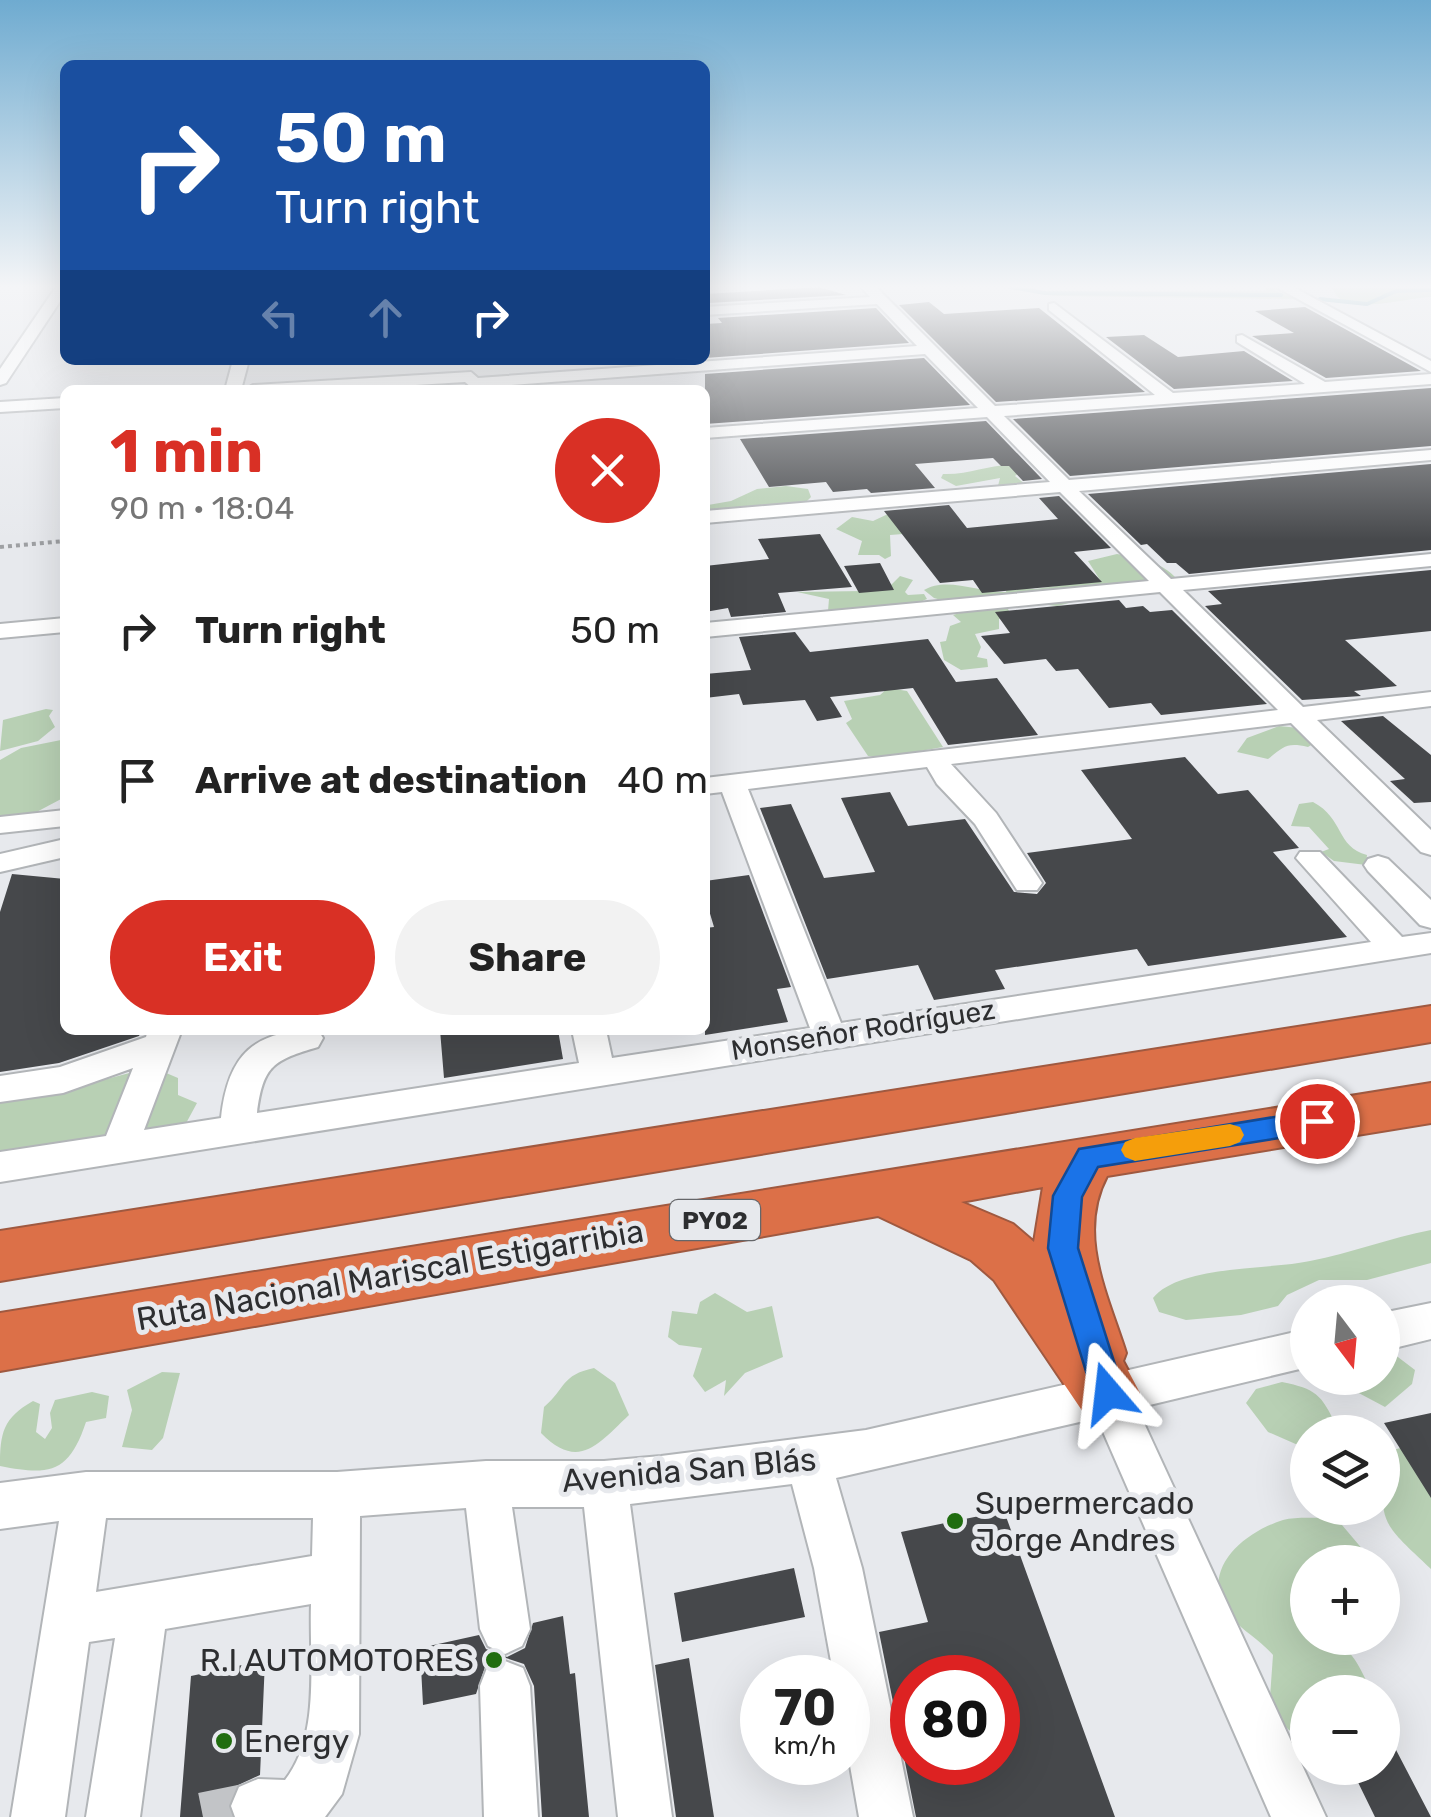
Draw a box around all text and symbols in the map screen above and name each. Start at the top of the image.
text: 50 m [275,97,447,180]
icon: right [110,100,240,230]
text: Turn right [275,181,479,234]
icon: left [253,290,308,345]
icon: ahead [358,290,413,345]
icon: right [463,290,518,345]
text: 1 min [110,416,263,487]
button: close [555,418,660,523]
text: 90 m · 18:04 [110,489,294,527]
icon: right [110,603,165,658]
text: Turn right [195,607,386,653]
text: 50 m [570,607,660,653]
icon: arrive [110,753,165,808]
text: Arrive at destination [195,757,587,803]
text: 40 m [617,757,708,803]
button: Exit [110,900,375,1015]
button: Share [395,900,660,1015]
street label: Monseñor Rodríguez [729,993,997,1067]
pin [1275,1079,1360,1164]
icon: arrive [1290,1094,1345,1149]
road number: PY02 [670,1200,760,1240]
street label: Ruta Nacional Mariscal Estigarribia [134,1212,646,1338]
north arrow [1290,1285,1400,1395]
map controls [1290,1285,1400,1785]
position arrow [1056,1341,1160,1445]
button: layers [1290,1415,1400,1525]
street label: Avenida San Blás [560,1440,818,1500]
place label: Supermercado Jorge Andres [975,1484,1194,1559]
marker: Supermercado Jorge Andres [944,1510,966,1532]
button: + [1290,1545,1400,1655]
place label: R.I AUTOMOTORES [200,1641,474,1679]
marker: R.I AUTOMOTORES [483,1649,505,1671]
speed limit sign: 80 [890,1655,1020,1785]
button: − [1290,1675,1400,1785]
text: 70 [774,1678,836,1738]
place label: Energy [244,1722,349,1760]
marker: Energy [213,1730,235,1752]
text: km/h [774,1731,836,1760]

